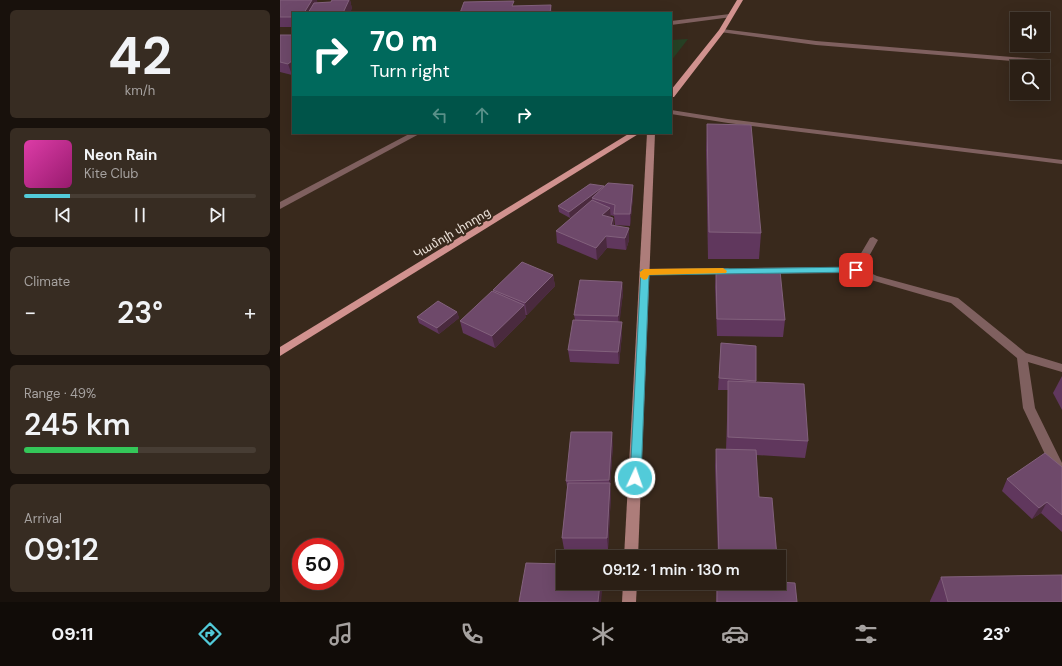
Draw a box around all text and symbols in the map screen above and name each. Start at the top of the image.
map controls [1010,12,1050,100]
button: sound [1010,12,1050,52]
text: 42 [108,22,172,90]
text: 70 m [370,23,438,60]
icon: right [304,28,356,80]
text: Turn right [370,59,450,83]
button: search [1010,60,1050,100]
text: km/h [125,82,155,99]
icon: left [429,104,451,126]
icon: ahead [471,104,493,126]
icon: right [513,104,535,126]
text: Neon Rain [84,145,157,165]
text: Kite Club [84,165,138,182]
icon: previous [52,204,74,226]
icon: pause [129,204,151,226]
icon: next [206,204,228,226]
street label: Կամոյի փողոց [411,204,493,262]
pin [839,253,873,287]
icon: arrive [845,259,867,281]
text: Climate [24,273,70,290]
text: 23° [117,293,163,332]
text: − [24,298,36,327]
text: + [244,298,256,327]
text: Range · 49% [24,385,96,402]
text: 245 km [24,405,130,444]
position arrow [614,457,656,499]
text: Arrival [24,510,62,527]
text: 09:12 [24,530,99,569]
speed limit sign: 50 [292,538,344,590]
text: 09:12 · 1 min · 130 m [602,560,740,580]
icon: directions [196,620,224,648]
icon: music [327,620,355,648]
icon: phone [458,620,486,648]
icon: climate [589,620,617,648]
icon: car [721,620,749,648]
icon: filters [852,620,880,648]
text: 09:11 [52,622,93,646]
text: 23° [983,622,1010,646]

